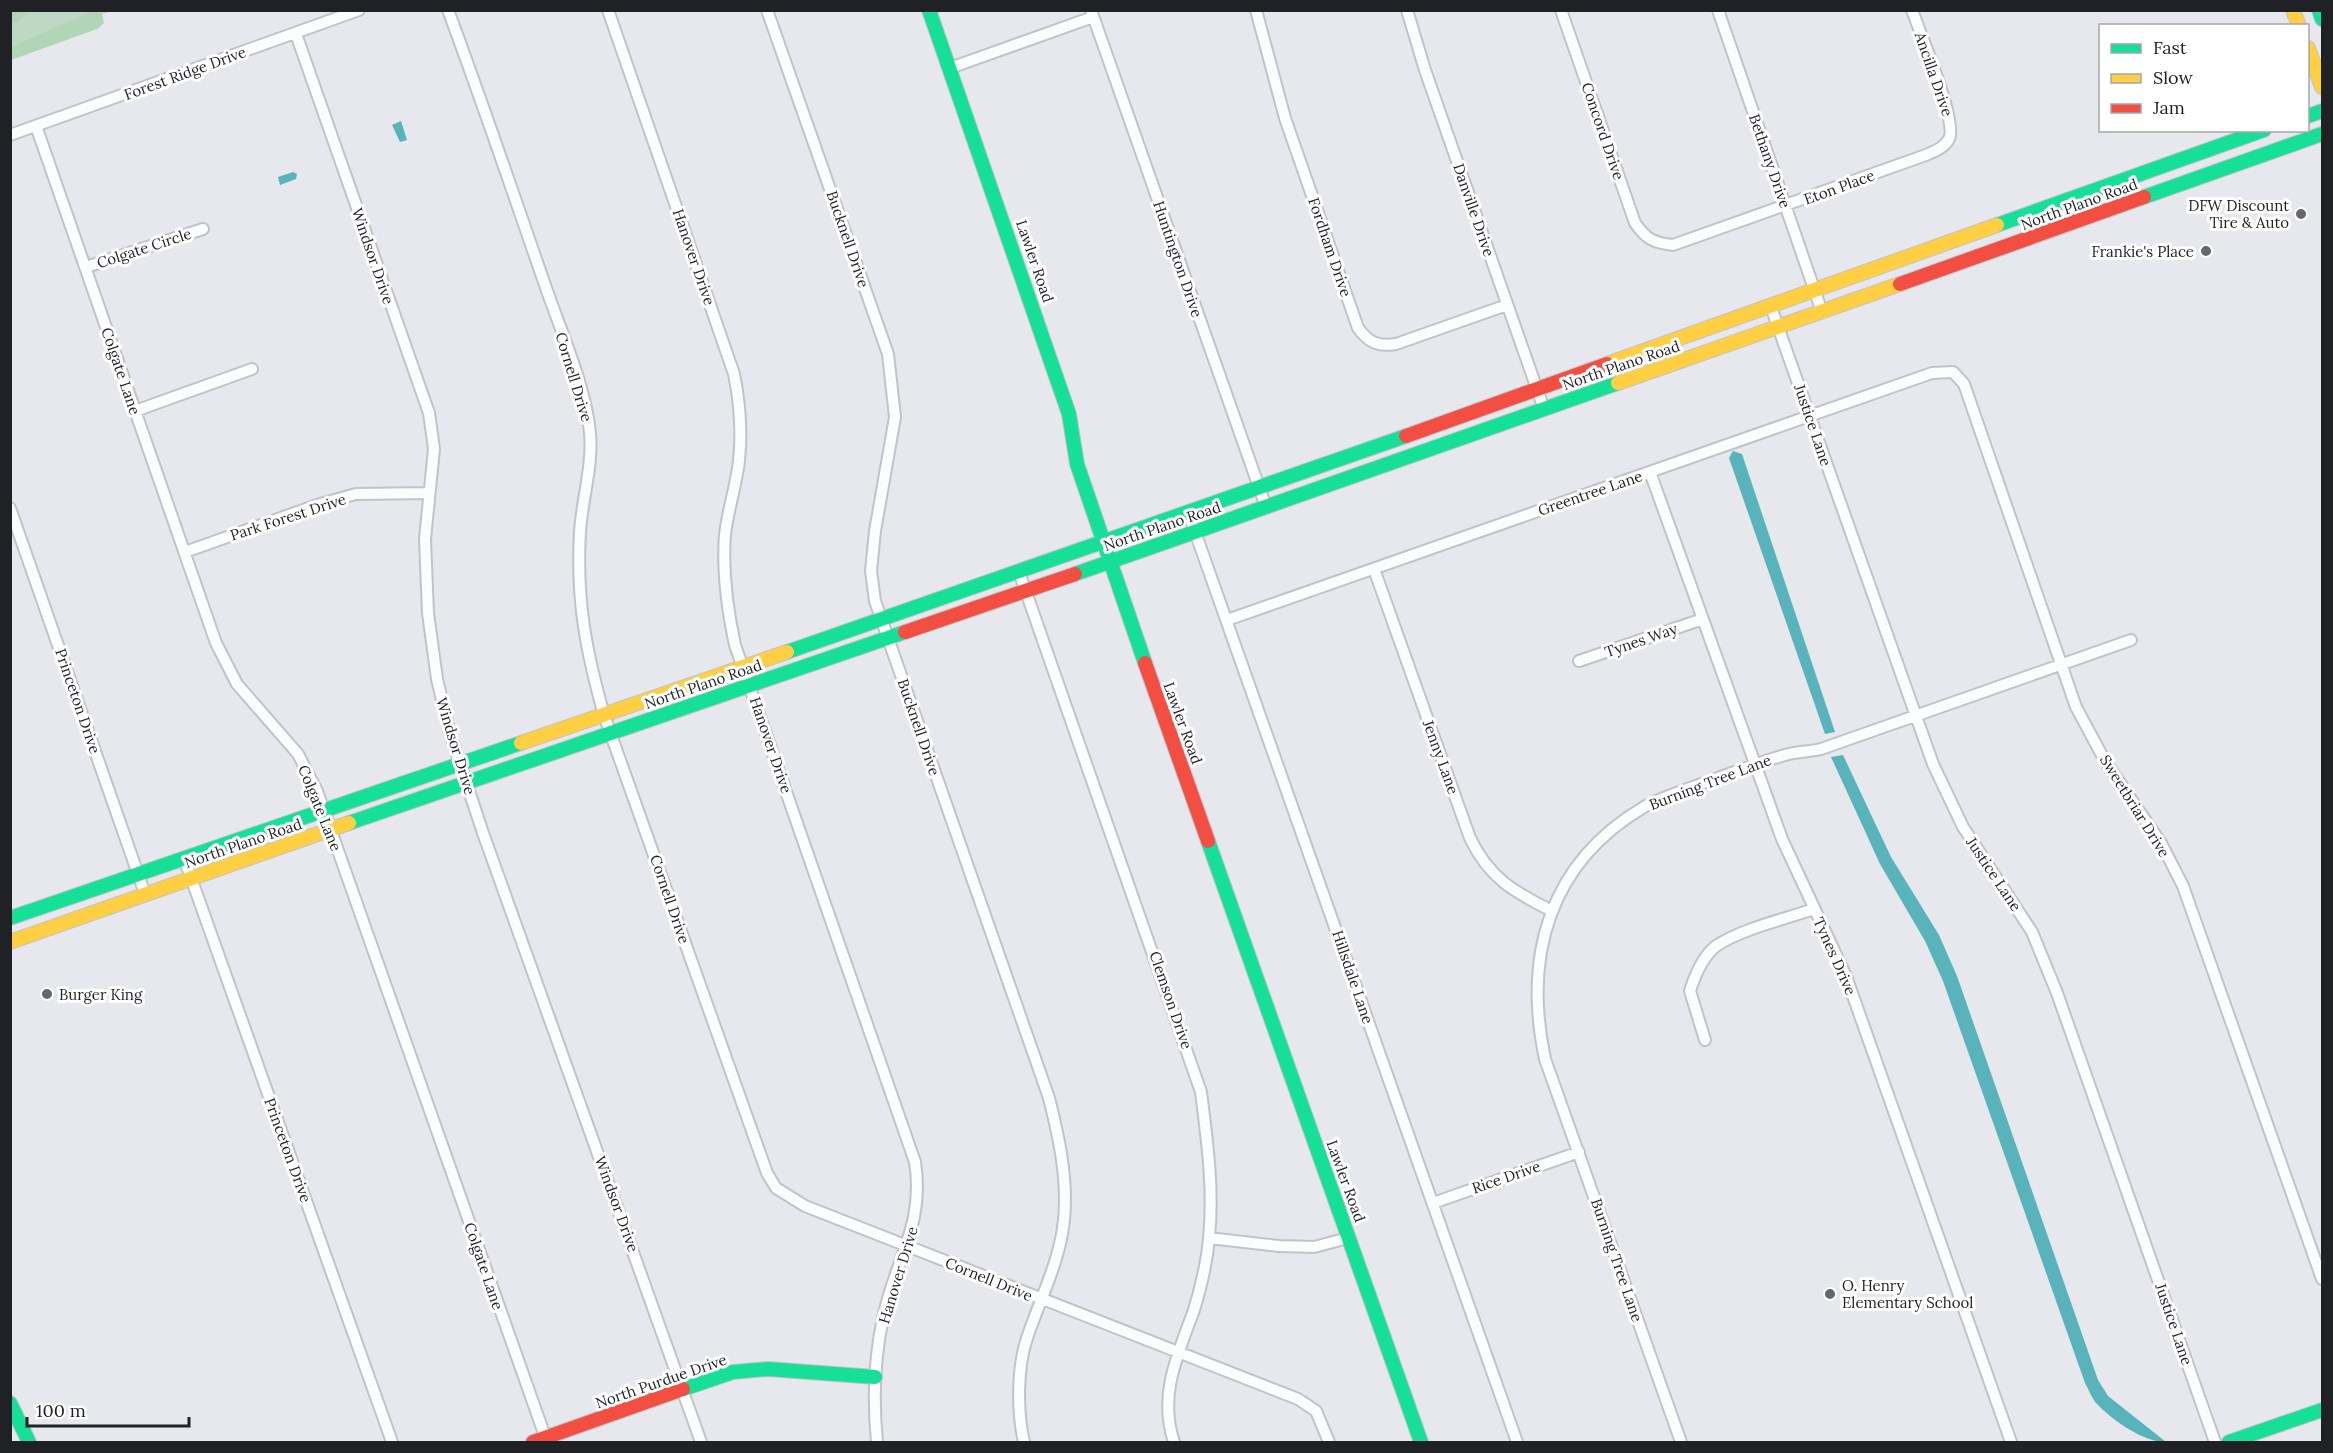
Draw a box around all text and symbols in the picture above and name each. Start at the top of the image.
legend [2099,24,2309,132]
street label: Ancilla Drive [1910,28,1957,119]
text: Fast [2153,36,2187,59]
street label: Forest Ridge Drive [121,42,249,104]
text: Slow [2153,66,2193,89]
street label: Concord Drive [1577,80,1629,182]
text: Jam [2152,96,2185,119]
street label: Bethany Drive [1745,111,1795,211]
street label: Danville Drive [1449,161,1499,259]
street label: Eton Place [1801,165,1877,209]
street label: North Plano Road [2018,174,2140,234]
street label: Bucknell Drive [823,188,873,290]
street label: Fordham Drive [1304,195,1356,299]
place label: DFW Discount Tire & Auto [2188,196,2289,232]
street label: Huntington Drive [1149,198,1207,320]
street label: Windsor Drive [348,205,398,307]
street label: Hanover Drive [669,206,719,308]
marker: DFW Discount Tire & Auto [2294,207,2308,221]
street label: Lawler Road [1012,217,1058,305]
street label: Colgate Circle [94,224,194,272]
place label: Frankie's Place [2092,242,2194,261]
marker: Frankie's Place [2199,244,2213,258]
street label: Colgate Lane [97,325,145,417]
street label: Cornell Drive [551,330,597,424]
street label: North Plano Road [1560,336,1682,394]
street label: Justice Lane [1790,381,1836,469]
street label: Greentree Lane [1535,466,1645,520]
street label: Park Forest Drive [228,489,348,545]
street label: North Plano Road [1101,497,1223,555]
street label: Tynes Way [1602,619,1680,661]
street label: Princeton Drive [51,646,105,756]
street label: North Plano Road [642,655,764,713]
street label: Bucknell Drive [894,676,944,778]
street label: Lawler Road [1159,679,1207,767]
street label: Hanover Drive [746,694,796,796]
street label: Windsor Drive [432,695,480,797]
street label: Jenny Lane [1418,716,1463,797]
street label: Burning Tree Lane [1646,750,1774,814]
street label: Sweetbriar Drive [2096,751,2174,861]
street label: Colgate Lane [294,762,346,854]
street label: North Plano Road [182,814,304,872]
street label: Justice Lane [1962,832,2026,915]
street label: Cornell Drive [646,852,694,946]
street label: Tynes Drive [1809,914,1861,998]
street label: Hillsdale Lane [1328,928,1378,1026]
street label: Clemson Drive [1145,948,1197,1052]
place label: Burger King [59,985,143,1004]
marker: Burger King [40,987,54,1001]
street label: Princeton Drive [260,1095,316,1205]
street label: Lawler Road [1322,1137,1370,1225]
street label: Windsor Drive [591,1153,643,1255]
street label: Rice Drive [1469,1156,1543,1198]
street label: Burning Tree Lane [1587,1196,1647,1324]
street label: Colgate Lane [460,1220,508,1312]
street label: Hanover Drive [874,1224,922,1326]
street label: Cornell Drive [943,1253,1035,1305]
place label: O. Henry Elementary School [1842,1276,1973,1312]
street label: Justice Lane [2151,1280,2197,1368]
marker: O. Henry Elementary School [1823,1287,1837,1301]
street label: North Purdue Drive [593,1350,729,1412]
scale bar [27,1390,189,1428]
text: 100 m [36,1399,86,1422]

